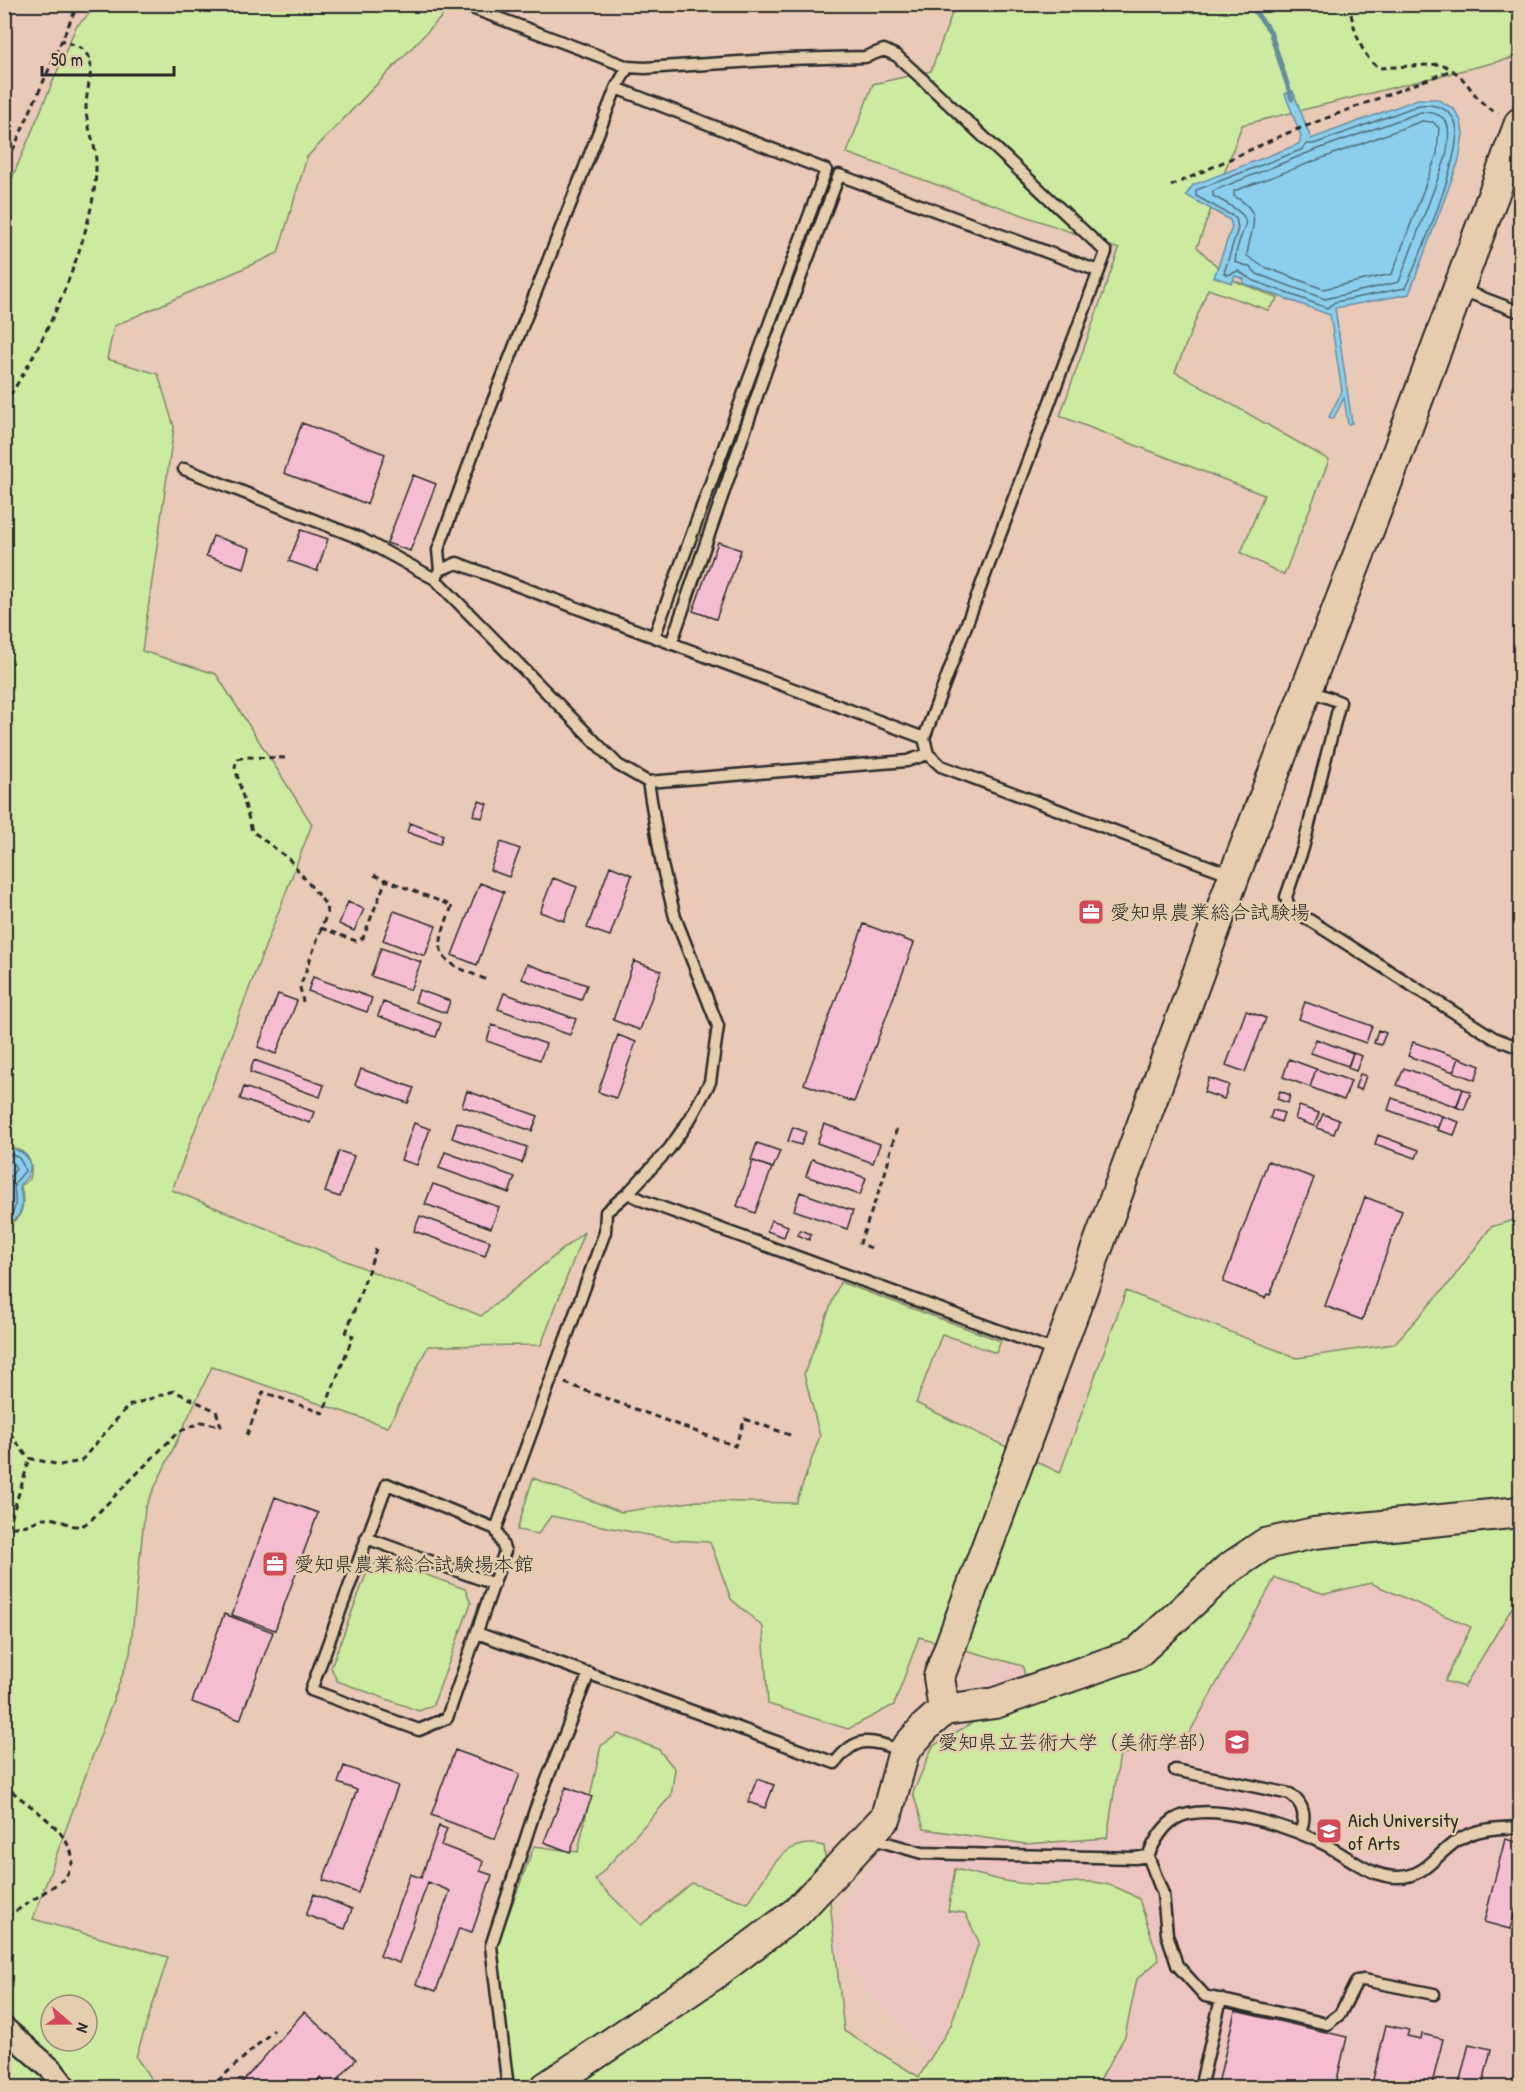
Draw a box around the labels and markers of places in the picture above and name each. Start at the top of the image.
office icon: 愛知県農業総合試験場 [1076,897,1106,927]
place label: 愛知県農業総合試験場 [1110,898,1310,925]
office icon: 愛知県農業総合試験場本館 [260,1549,290,1579]
place label: 愛知県農業総合試験場本館 [294,1550,534,1577]
school or university icon: 愛知県立芸術大学（美術学部） [1222,1727,1252,1757]
place label: 愛知県立芸術大学（美術学部） [938,1728,1218,1755]
place label: Aich University of Arts [1348,1806,1459,1856]
school or university icon: Aich University of Arts [1314,1816,1344,1846]

